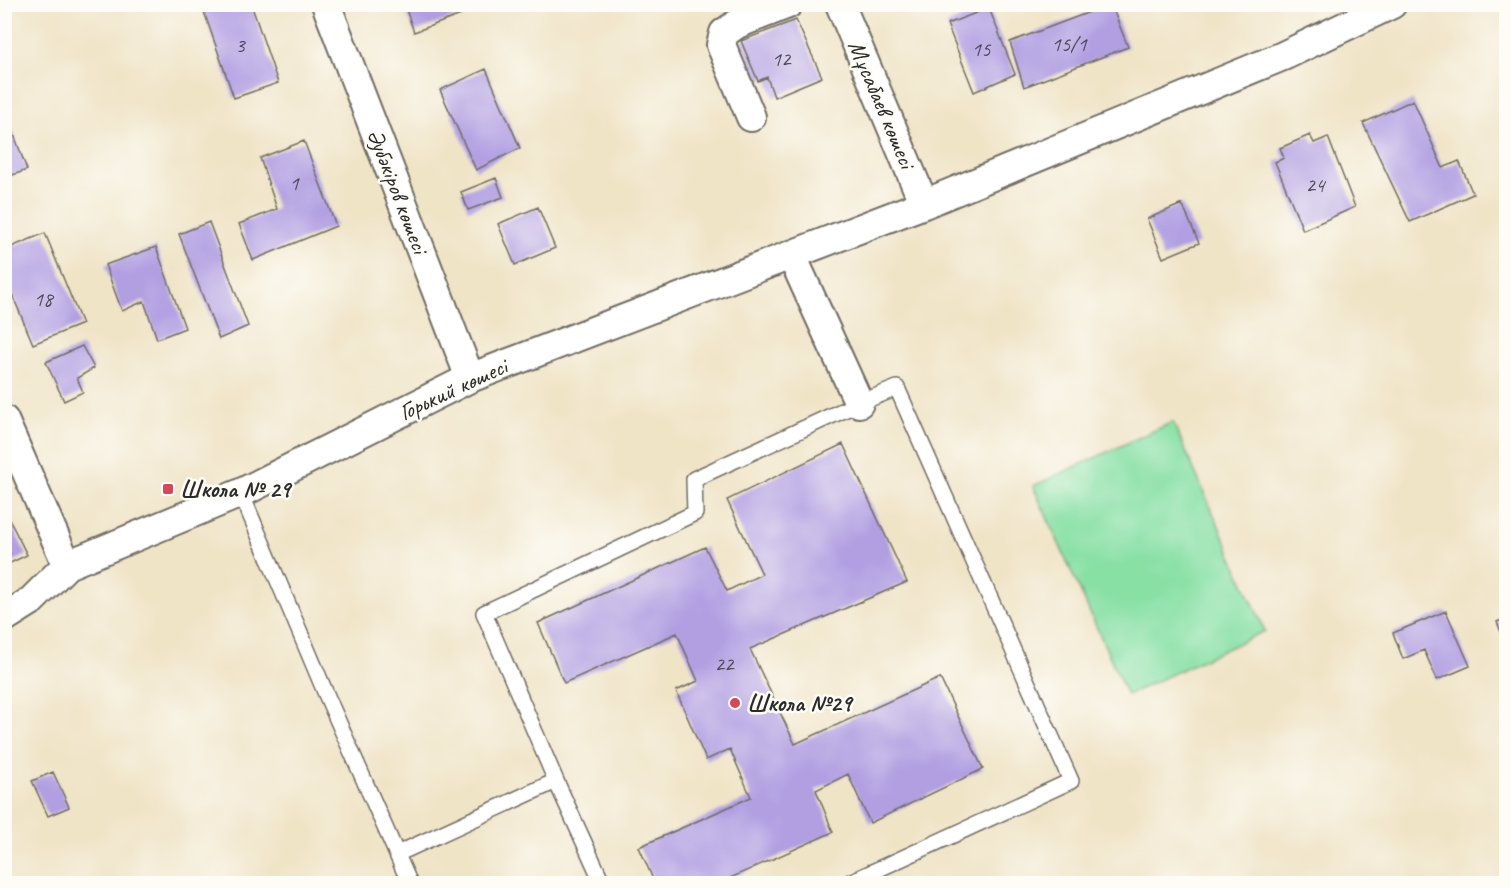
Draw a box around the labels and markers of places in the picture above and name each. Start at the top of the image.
place label: Школа № 29 [180,474,292,504]
marker: Школа № 29 [161,482,175,496]
place label: Школа №29 [747,688,854,718]
marker: Школа №29 [728,696,742,710]

